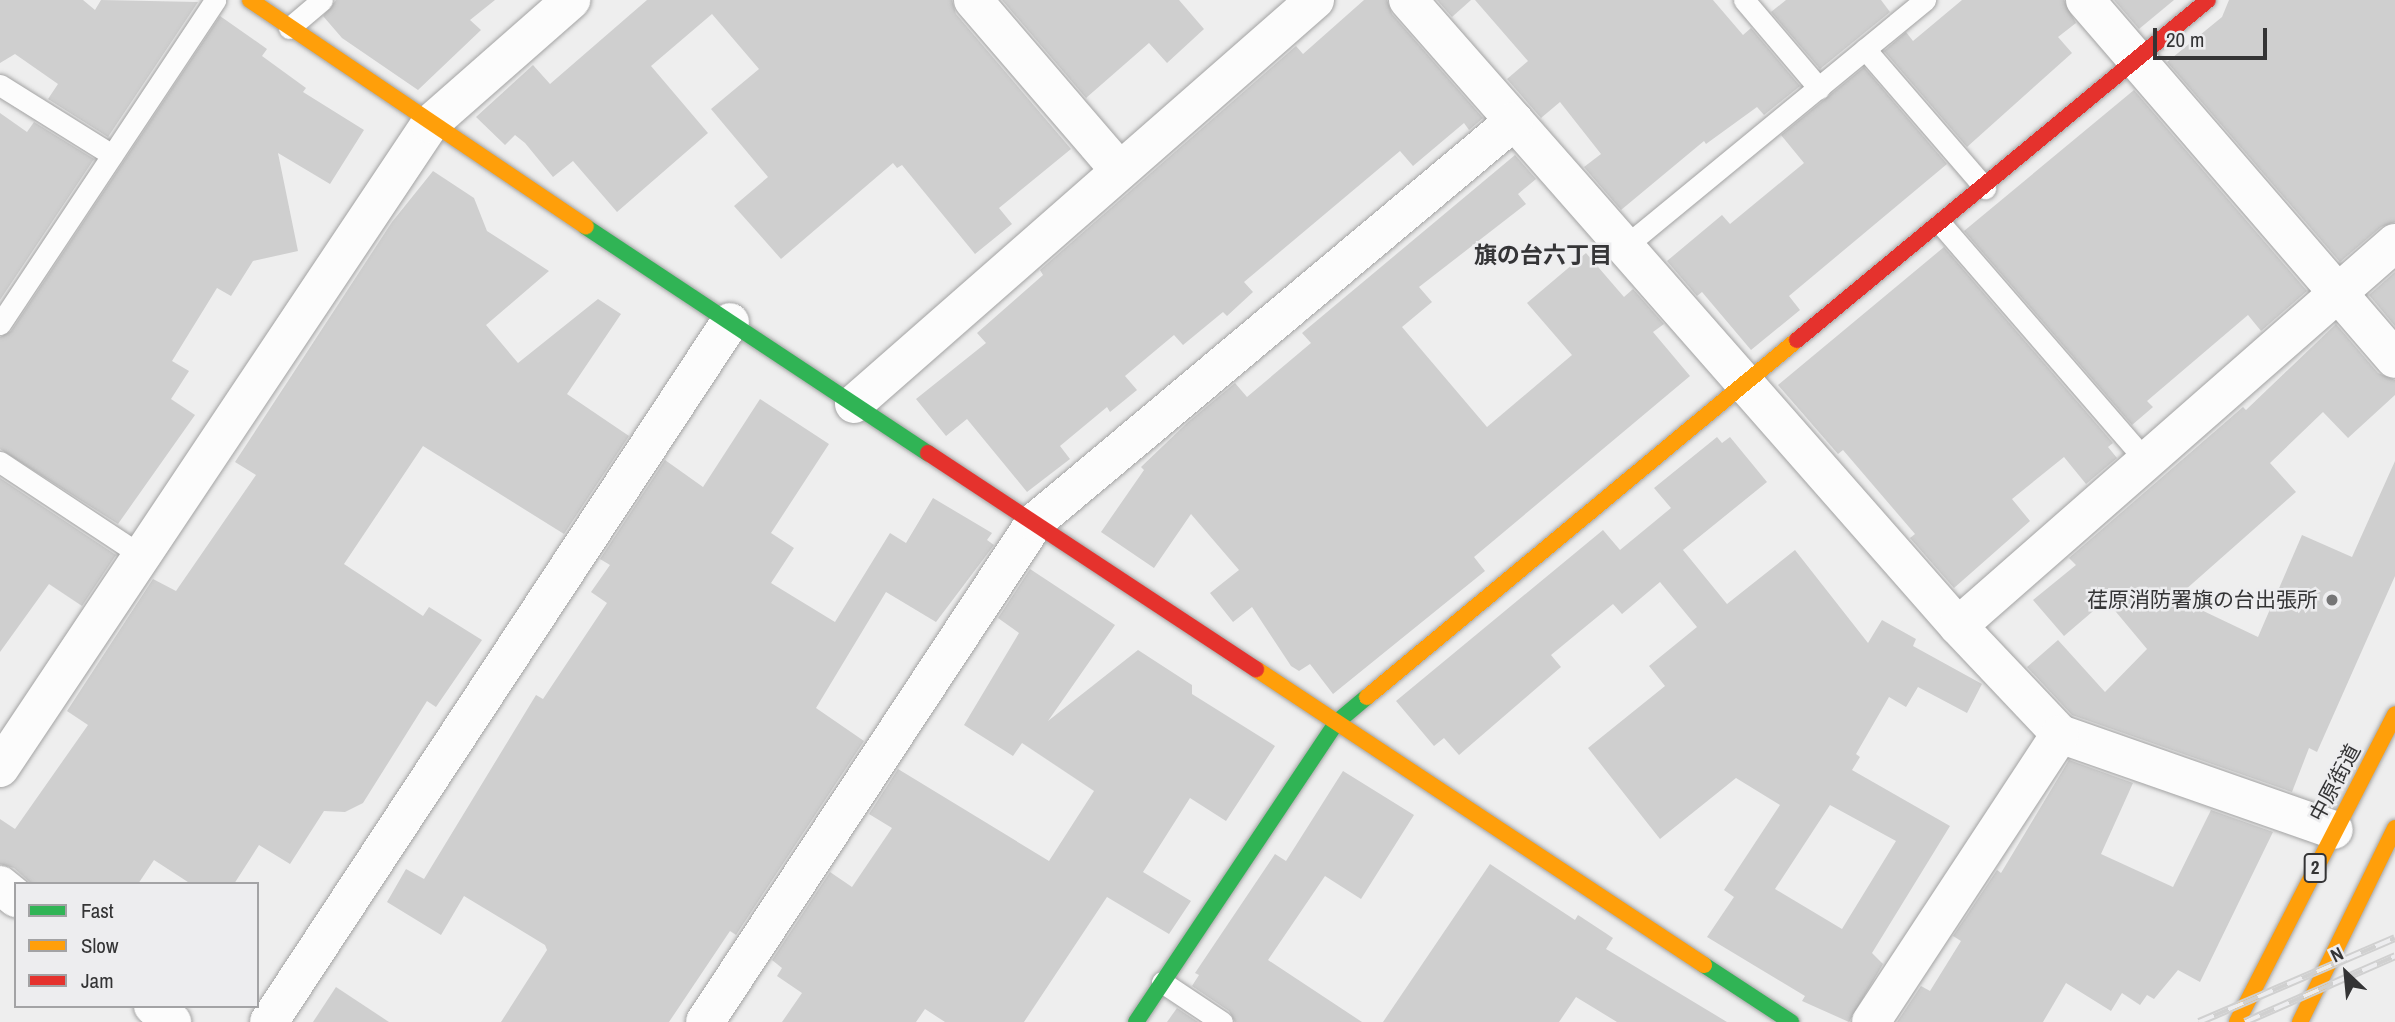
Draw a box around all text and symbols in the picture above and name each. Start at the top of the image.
scale bar [2157,14,2271,58]
text: 20 m [2166,25,2204,54]
district label: 旗の台六丁目 [1474,241,1612,269]
place label: 荏原消防署旗の台出張所 [2087,587,2318,613]
marker: 荏原消防署旗の台出張所 [2324,592,2340,608]
street label: 中原街道 [2304,740,2366,826]
road number: 2 [2303,852,2327,884]
legend [14,882,259,1008]
text: Fast [81,896,114,925]
text: Slow [81,931,118,960]
north arrow [2311,938,2381,1008]
text: N [2326,940,2348,968]
text: Jam [81,966,114,995]

